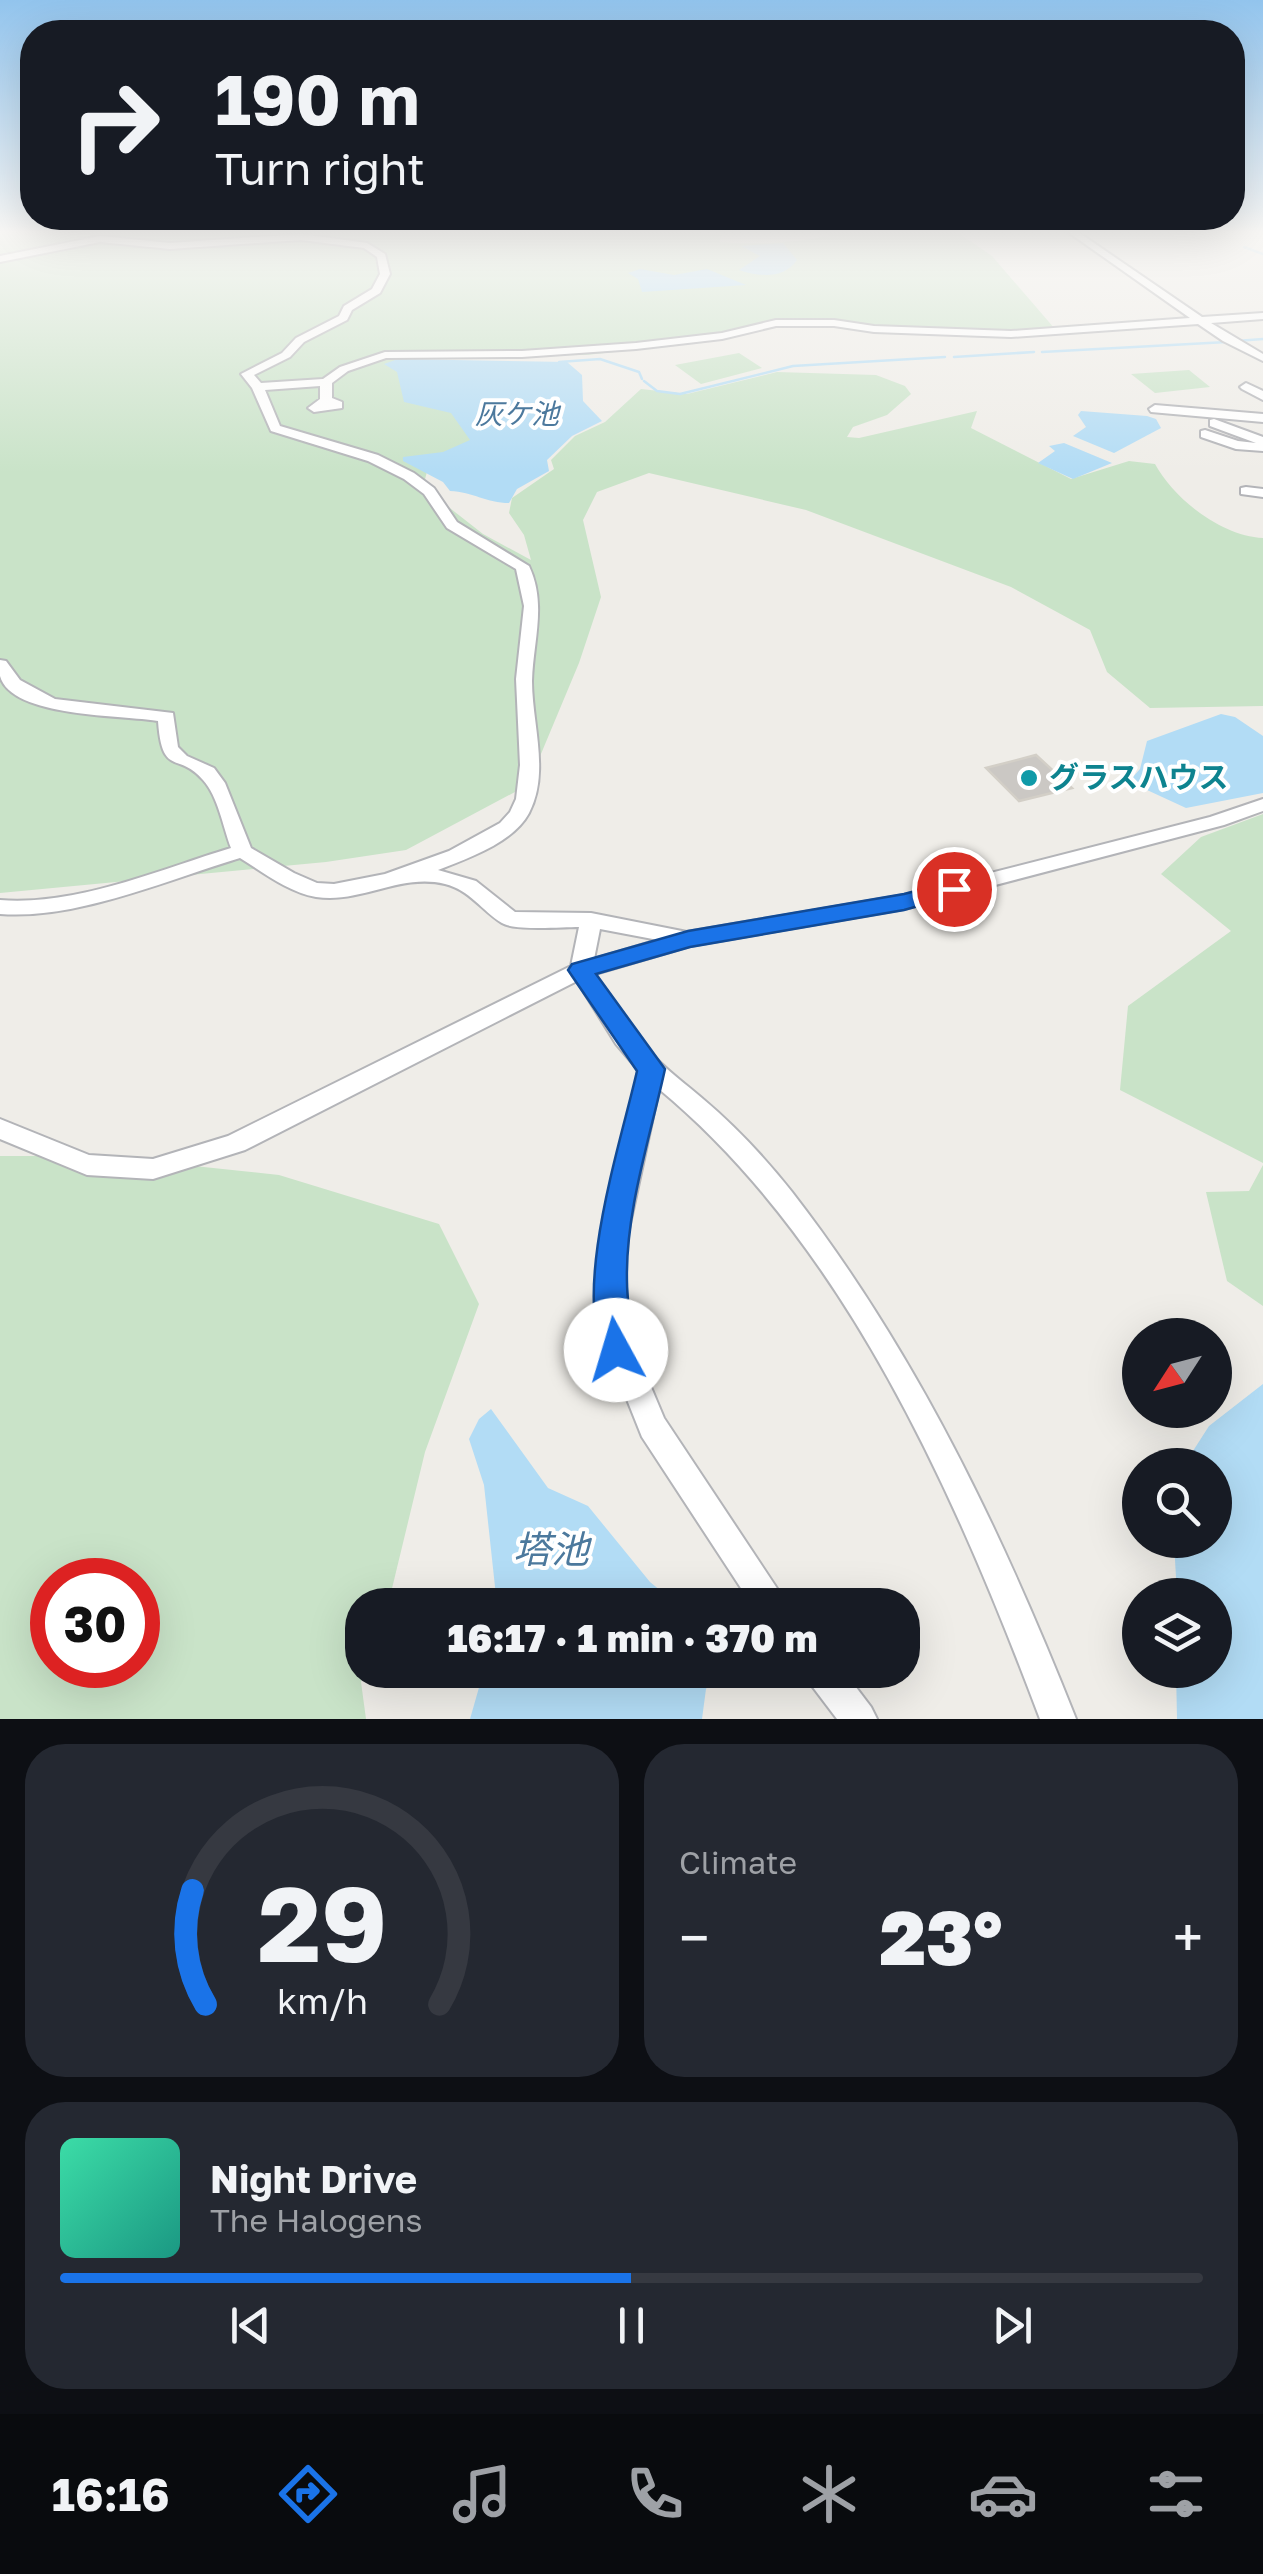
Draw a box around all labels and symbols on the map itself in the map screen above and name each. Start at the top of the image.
water label: 灰ケ池 [475,397,562,430]
place label: グラスハウス [1049,759,1228,795]
marker: グラスハウス [1018,767,1040,789]
pin [912,847,997,932]
position arrow [564,1298,668,1402]
north arrow [1122,1318,1232,1428]
water label: 塔池 [513,1526,593,1571]
speed limit sign: 30 [30,1558,160,1688]

